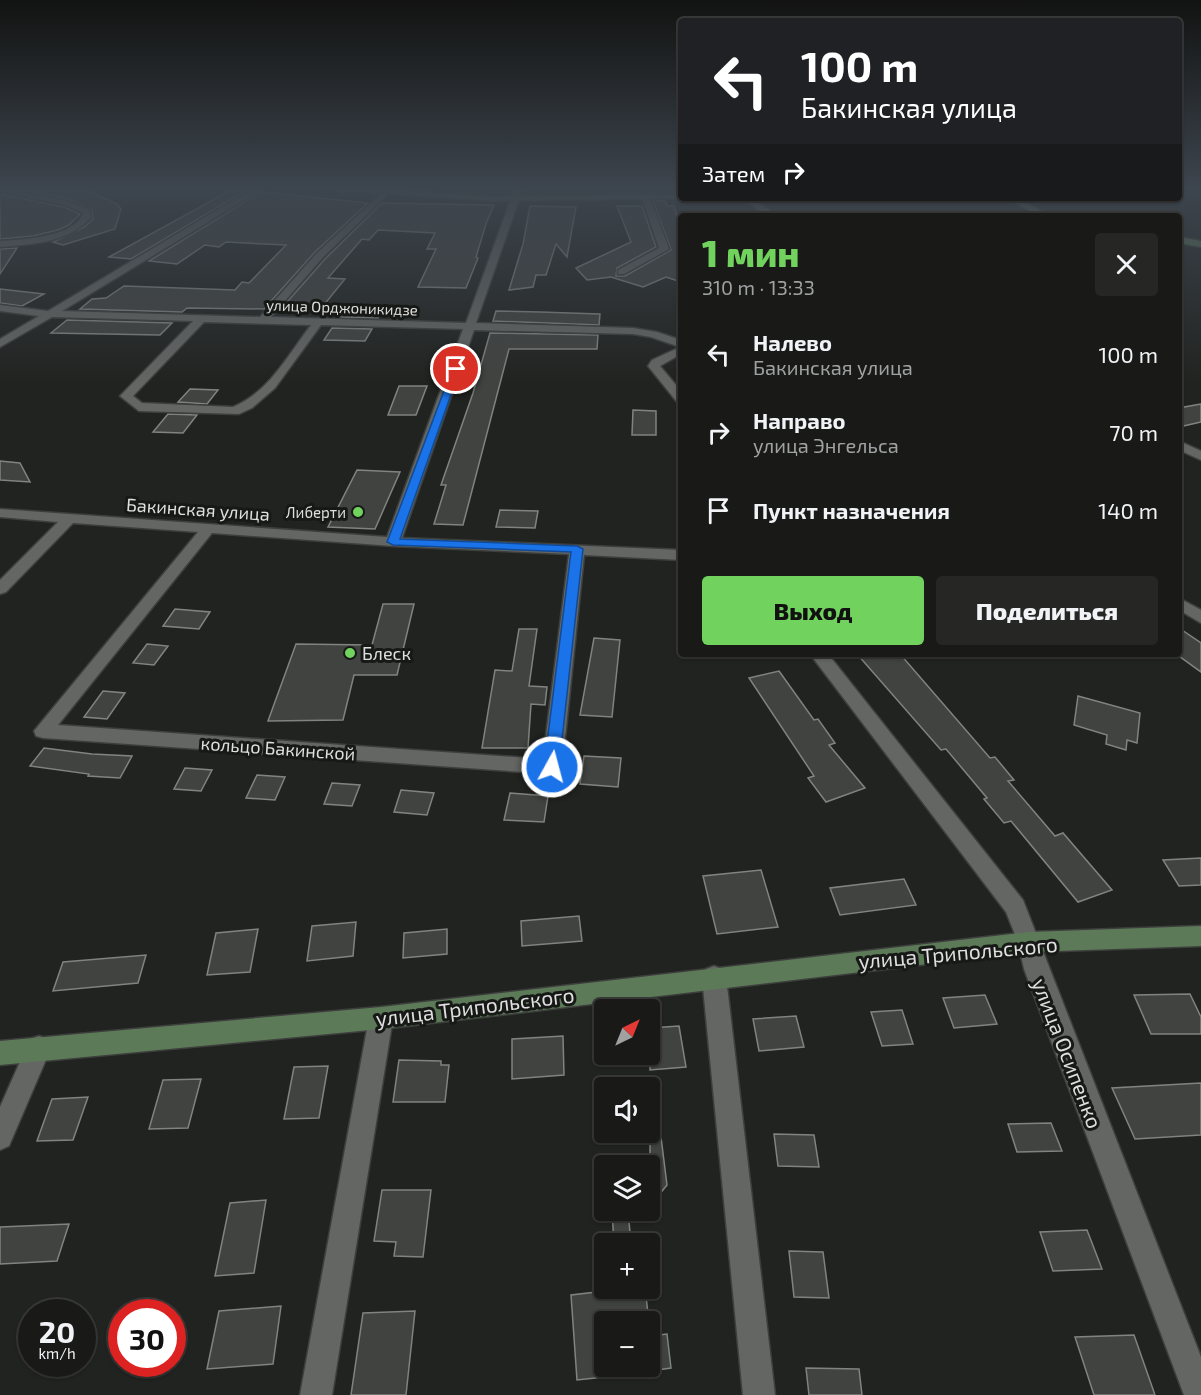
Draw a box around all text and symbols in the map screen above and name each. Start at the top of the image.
text: 100 m [801,40,918,90]
icon: left [702,42,780,120]
text: Бакинская улица [801,91,1017,123]
icon: right [777,156,810,189]
text: Затем [702,160,765,186]
text: 1 мин [702,231,800,274]
button: close [1095,233,1158,296]
text: 310 m · 13:33 [702,275,815,299]
street label: улица Орджоникидзе [266,295,418,320]
text: Налево [753,329,832,355]
icon: left [702,338,735,371]
text: 100 m [1099,341,1158,367]
pin [430,343,481,394]
icon: arrive [439,352,472,385]
text: Бакинская улица [753,355,913,379]
text: Направо [753,407,846,433]
icon: right [702,416,735,449]
text: 70 m [1109,419,1158,445]
text: улица Энгельса [753,433,899,457]
street label: Бакинская улица [125,493,271,525]
icon: arrive [702,494,735,527]
text: Пункт назначения [753,497,950,523]
text: 140 m [1098,497,1158,523]
place label: Либерти [286,503,346,521]
marker: Либерти [351,505,365,519]
button: Выход [702,576,924,645]
button: Поделиться [936,576,1158,645]
place label: Блеск [362,642,411,664]
marker: Блеск [343,646,357,660]
street label: кольцо Бакинской [200,732,356,764]
position arrow [520,735,584,799]
street label: улица Трипольского [857,931,1059,974]
street label: улица Осипенко [1027,974,1108,1132]
street label: улица Трипольского [374,981,576,1032]
north arrow [594,999,660,1065]
map controls [594,999,660,1377]
button: sound [594,1077,660,1143]
button: layers [594,1155,660,1221]
button: + [594,1233,660,1299]
speed limit sign: 30 [108,1299,186,1377]
button: − [594,1311,660,1377]
text: 20 [39,1313,75,1349]
text: km/h [38,1344,76,1362]

